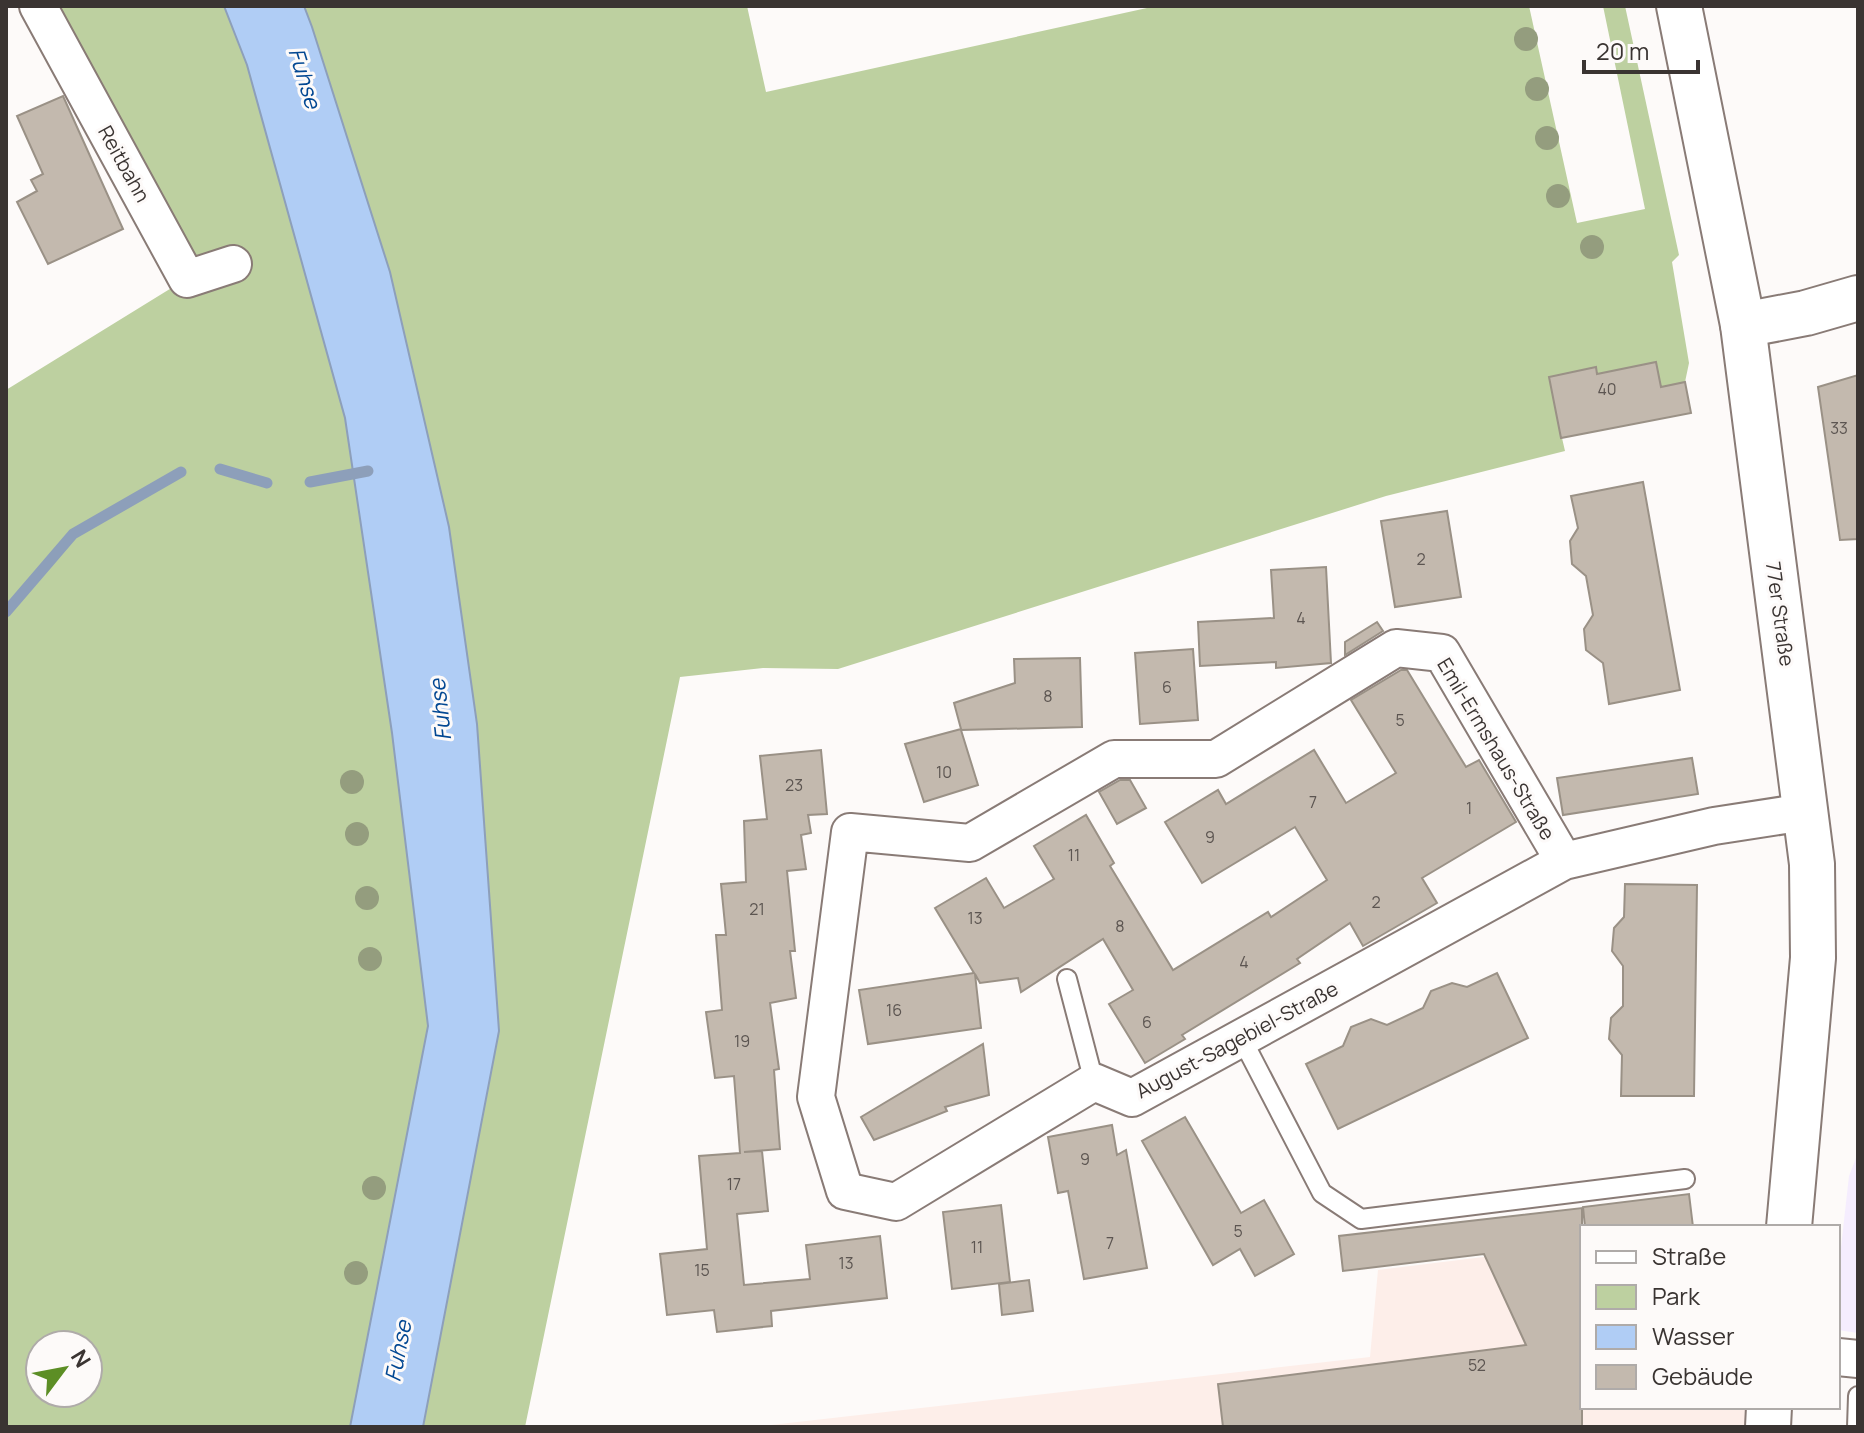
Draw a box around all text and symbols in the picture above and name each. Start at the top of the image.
scale bar [1584,24,1698,74]
text: 20 m [1596,34,1649,67]
water label: Fuhse [282,44,329,113]
street label: Reitbahn [92,121,157,207]
house number: 40 [1597,378,1617,400]
house number: 33 [1830,417,1848,439]
house number: 2 [1416,548,1426,570]
street label: 77er Straße [1760,560,1801,668]
house number: 4 [1296,607,1306,629]
street label: Emil-Ermshaus-Straße [1431,653,1562,845]
house number: 6 [1162,676,1172,698]
water label: Fuhse [422,677,458,742]
house number: 8 [1043,685,1053,707]
house number: 5 [1395,709,1405,731]
house number: 10 [936,761,952,783]
house number: 23 [785,774,803,796]
house number: 7 [1309,791,1317,813]
house number: 1 [1466,797,1472,819]
house number: 9 [1205,826,1215,848]
house number: 11 [1068,844,1080,866]
house number: 2 [1371,891,1381,913]
house number: 21 [749,898,765,920]
house number: 13 [967,907,983,929]
house number: 8 [1115,915,1125,937]
house number: 4 [1239,951,1249,973]
street label: August-Sagebiel-Straße [1131,975,1343,1104]
house number: 16 [886,999,902,1021]
house number: 6 [1142,1011,1152,1033]
house number: 19 [734,1030,750,1052]
house number: 9 [1080,1148,1090,1170]
house number: 17 [727,1173,741,1195]
house number: 5 [1233,1220,1243,1242]
legend [1580,1225,1840,1409]
house number: 7 [1106,1232,1114,1254]
house number: 11 [971,1236,983,1258]
text: Straße [1652,1239,1726,1272]
house number: 13 [838,1252,854,1274]
house number: 15 [694,1259,710,1281]
text: Park [1652,1279,1701,1312]
water label: Fuhse [377,1317,419,1384]
text: Wasser [1652,1319,1735,1352]
north arrow [24,1329,104,1409]
text: N [64,1344,98,1373]
house number: 52 [1468,1354,1486,1376]
text: Gebäude [1652,1359,1753,1392]

